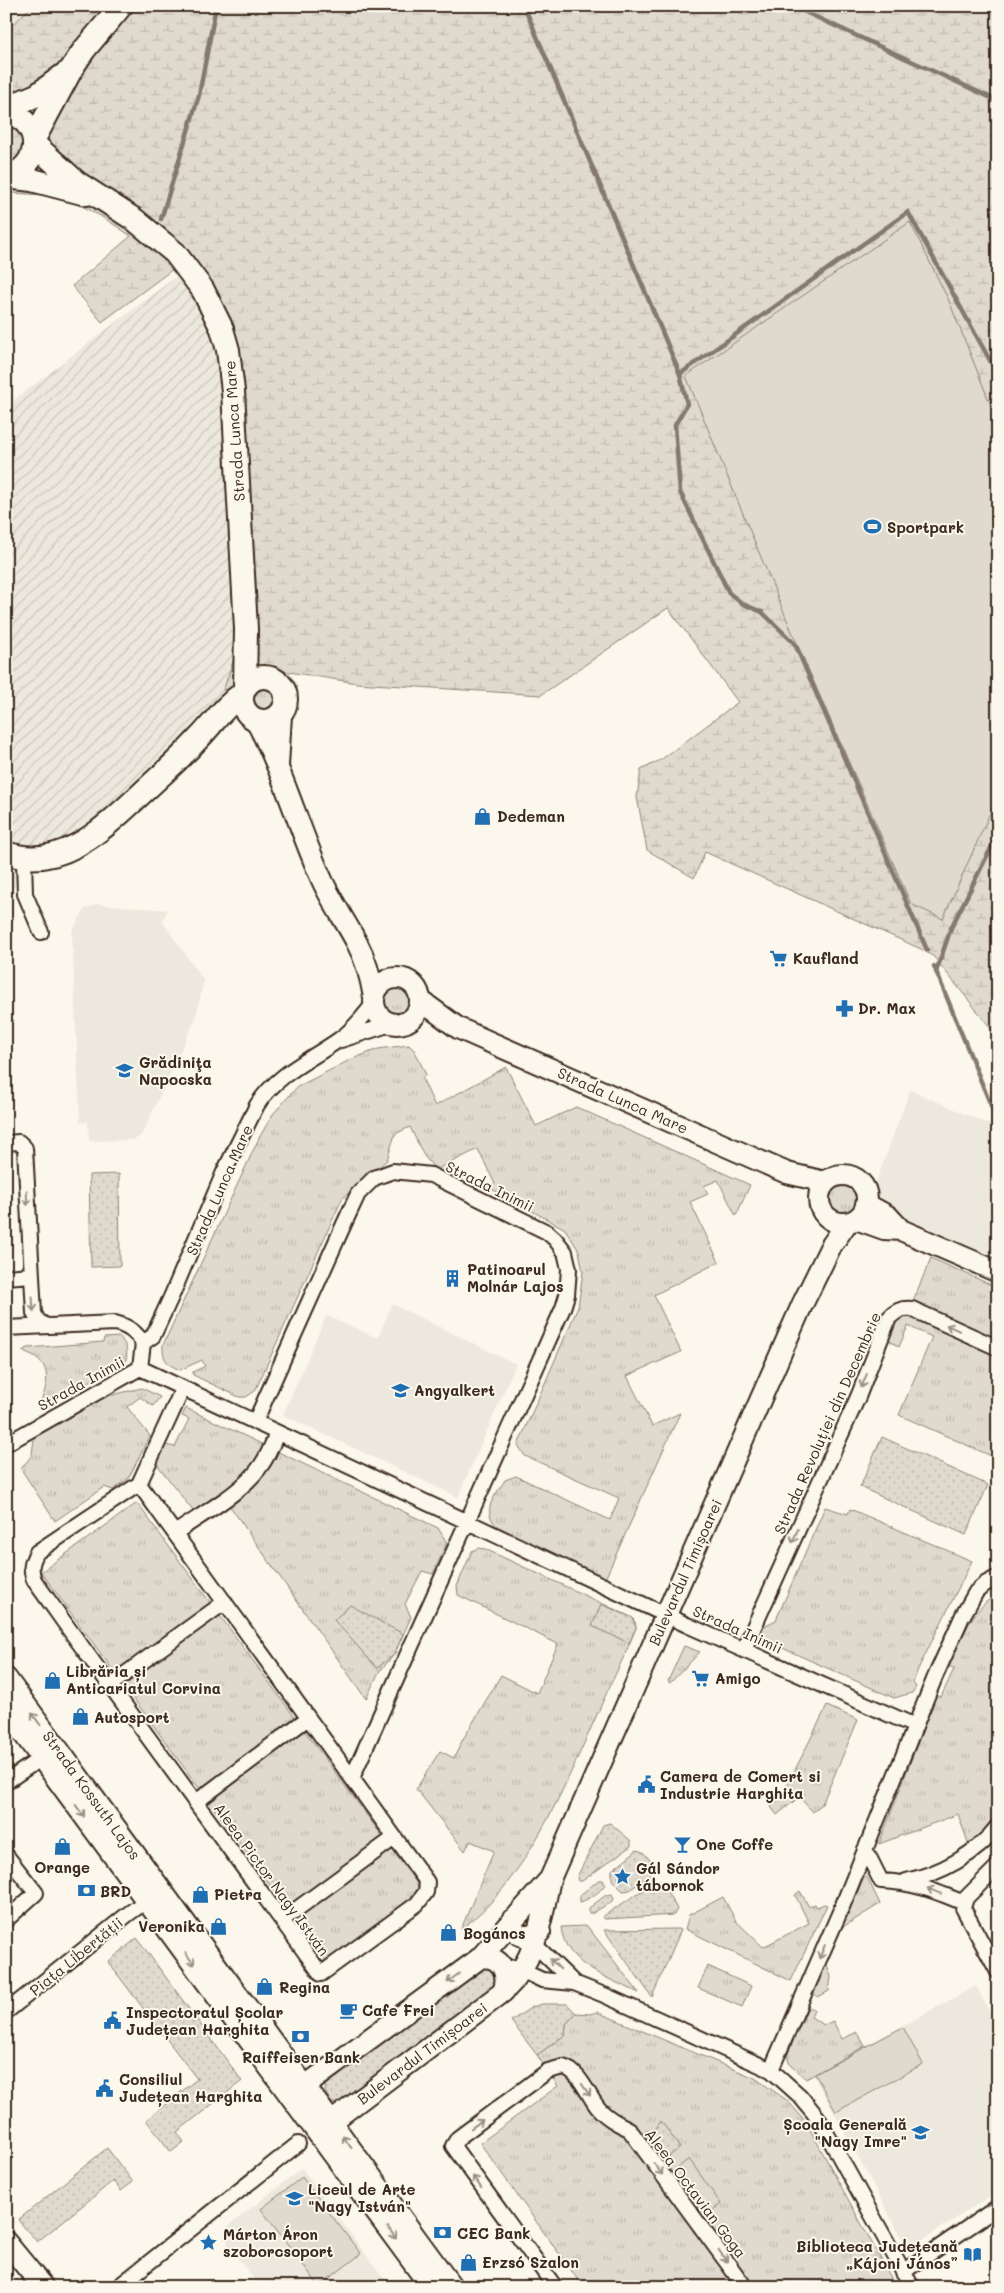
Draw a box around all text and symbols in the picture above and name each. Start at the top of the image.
street label: Strada Lunca Mare [219,360,249,502]
sports icon: Sportpark [863,517,883,537]
place label: Sportpark [887,517,964,537]
shop icon: Dedeman [473,806,493,826]
place label: Dedeman [497,806,565,826]
supermarket icon: Kaufland [769,948,789,968]
place label: Kaufland [793,948,859,968]
pharmacy icon: Dr. Max [834,998,854,1018]
place label: Dr. Max [858,998,916,1018]
place label: Grădiniţa Napocska [139,1052,212,1089]
school or university icon: Grădiniţa Napocska [115,1061,135,1081]
street label: Strada Lunca Mare [554,1062,692,1138]
street label: Strada Lunca Mare [181,1121,257,1259]
street label: Strada Inimii [442,1156,538,1216]
one-way arrow [23,1190,32,1206]
place label: Patinoarul Molnár Lajos [467,1259,564,1296]
building icon: Patinoarul Molnár Lajos [443,1268,463,1288]
one-way arrow [29,1296,38,1312]
street label: Strada Revoluției din Decembrie [769,1309,886,1538]
one-way arrow [946,1323,961,1333]
street label: Strada Inimii [34,1351,128,1415]
one-way arrow [859,1373,868,1389]
school or university icon: Angyalkert [390,1380,410,1400]
place label: Angyalkert [414,1380,495,1400]
street label: Bulevardul Timișoarei [644,1496,727,1649]
one-way arrow [789,1528,799,1543]
street label: Strada Inimii [690,1600,786,1658]
place label: Librăria și Anticariatul Corvina [66,1661,221,1698]
supermarket icon: Amigo [691,1668,711,1688]
place label: Amigo [715,1668,760,1688]
shop icon: Librăria și Anticariatul Corvina [42,1670,62,1690]
shop icon: Autosport [70,1707,90,1727]
place label: Autosport [94,1707,170,1727]
one-way arrow [31,1713,42,1726]
street label: Strada Kossuth Lajos [38,1727,146,1863]
place label: Camera de Comert si Industrie Harghita [660,1766,821,1803]
public building icon: Camera de Comert si Industrie Harghita [636,1775,656,1795]
street label: Aleea Pictor Nagy István [210,1799,334,1959]
one-way arrow [75,1804,86,1817]
bar icon: One Coffe [672,1834,692,1854]
place label: One Coffe [696,1834,773,1854]
shop icon: Orange [52,1836,72,1856]
place label: Orange [34,1857,90,1877]
place label: Gál Sándor tábornok [636,1858,720,1895]
place icon: Gál Sándor tábornok [612,1867,632,1887]
bank icon: BRD [76,1881,96,1901]
place label: BRD [100,1881,131,1901]
shop icon: Pietra [190,1884,210,1904]
place label: Pietra [214,1884,262,1904]
one-way arrow [927,1886,943,1895]
street label: Piața Libertății [25,1912,127,2001]
place label: Veronika [138,1916,205,1936]
shop icon: Veronika [209,1916,229,1936]
shop icon: Bogáncs [439,1923,459,1943]
place label: Bogáncs [463,1923,526,1943]
one-way arrow [817,1944,827,1959]
one-way arrow [184,1952,195,1965]
one-way arrow [548,1958,561,1970]
one-way arrow [446,1973,460,1983]
shop icon: Regina [255,1977,275,1997]
place label: Regina [279,1977,330,1997]
street label: Bulevardul Timișoarei [353,1997,492,2109]
cafe icon: Cafe Frei [338,2000,358,2020]
place label: Cafe Frei [362,2000,435,2020]
place label: Inspectoratul Școlar Județean Harghita [126,2002,283,2040]
public building icon: Inspectoratul Școlar Județean Harghita [102,2011,122,2031]
bank icon: Raiffeisen Bank [291,2026,311,2046]
place label: Raiffeisen Bank [242,2047,360,2067]
place label: Consiliul Județean Harghita [119,2069,262,2107]
public building icon: Consiliul Județean Harghita [95,2078,115,2098]
one-way arrow [581,2082,591,2096]
place label: Școala Generală "Nagy Imre" [783,2114,907,2151]
one-way arrow [470,2119,484,2129]
school or university icon: Școala Generală "Nagy Imre" [911,2123,931,2143]
street label: Aleea Octavian Goga [641,2124,751,2262]
one-way arrow [342,2135,352,2149]
one-way arrow [653,2162,663,2176]
one-way arrow [472,2175,482,2189]
place label: Liceul de Arte "Nagy István" [308,2179,415,2216]
school or university icon: Liceul de Arte "Nagy István" [284,2188,304,2208]
bank icon: CEC Bank [433,2223,453,2243]
place label: CEC Bank [457,2223,530,2243]
place label: Márton Áron szoborcsoport [223,2224,334,2261]
one-way arrow [387,2226,397,2240]
place icon: Márton Áron szoborcsoport [199,2233,219,2253]
place label: Biblioteca Județeană „Kájoni János” [796,2236,958,2273]
library icon: Biblioteca Județeană „Kájoni János” [962,2245,982,2265]
one-way arrow [718,2249,728,2263]
shop icon: Erzsó Szalon [458,2252,478,2272]
place label: Erzsó Szalon [482,2252,579,2272]

